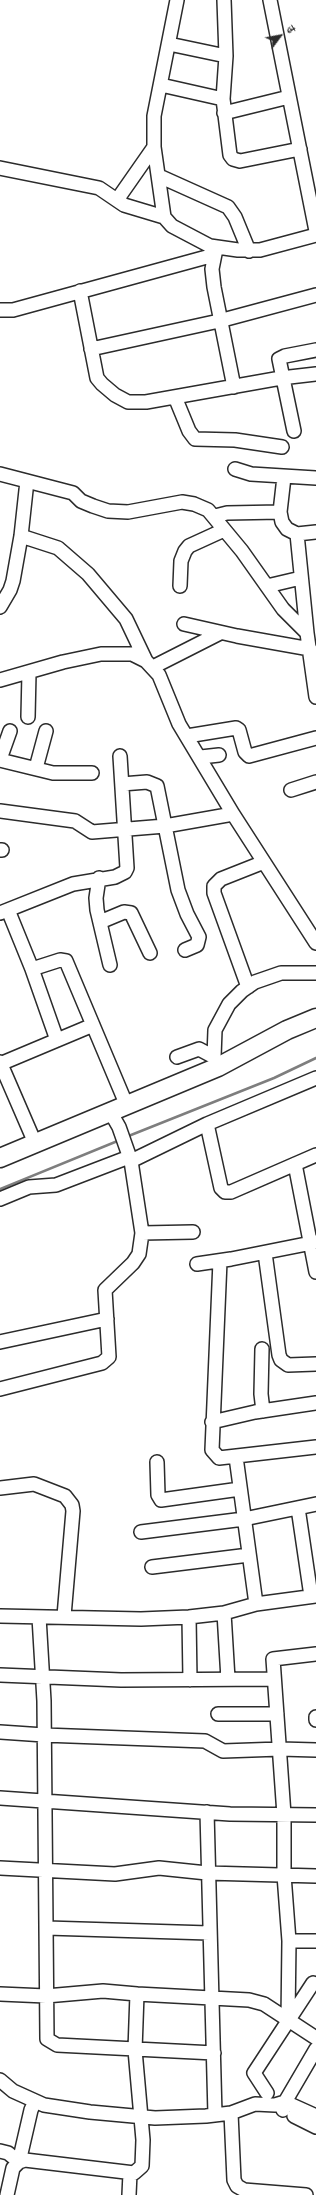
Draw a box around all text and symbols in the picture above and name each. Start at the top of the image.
north arrow [260,16,300,56]
text: उ [282,23,299,37]

